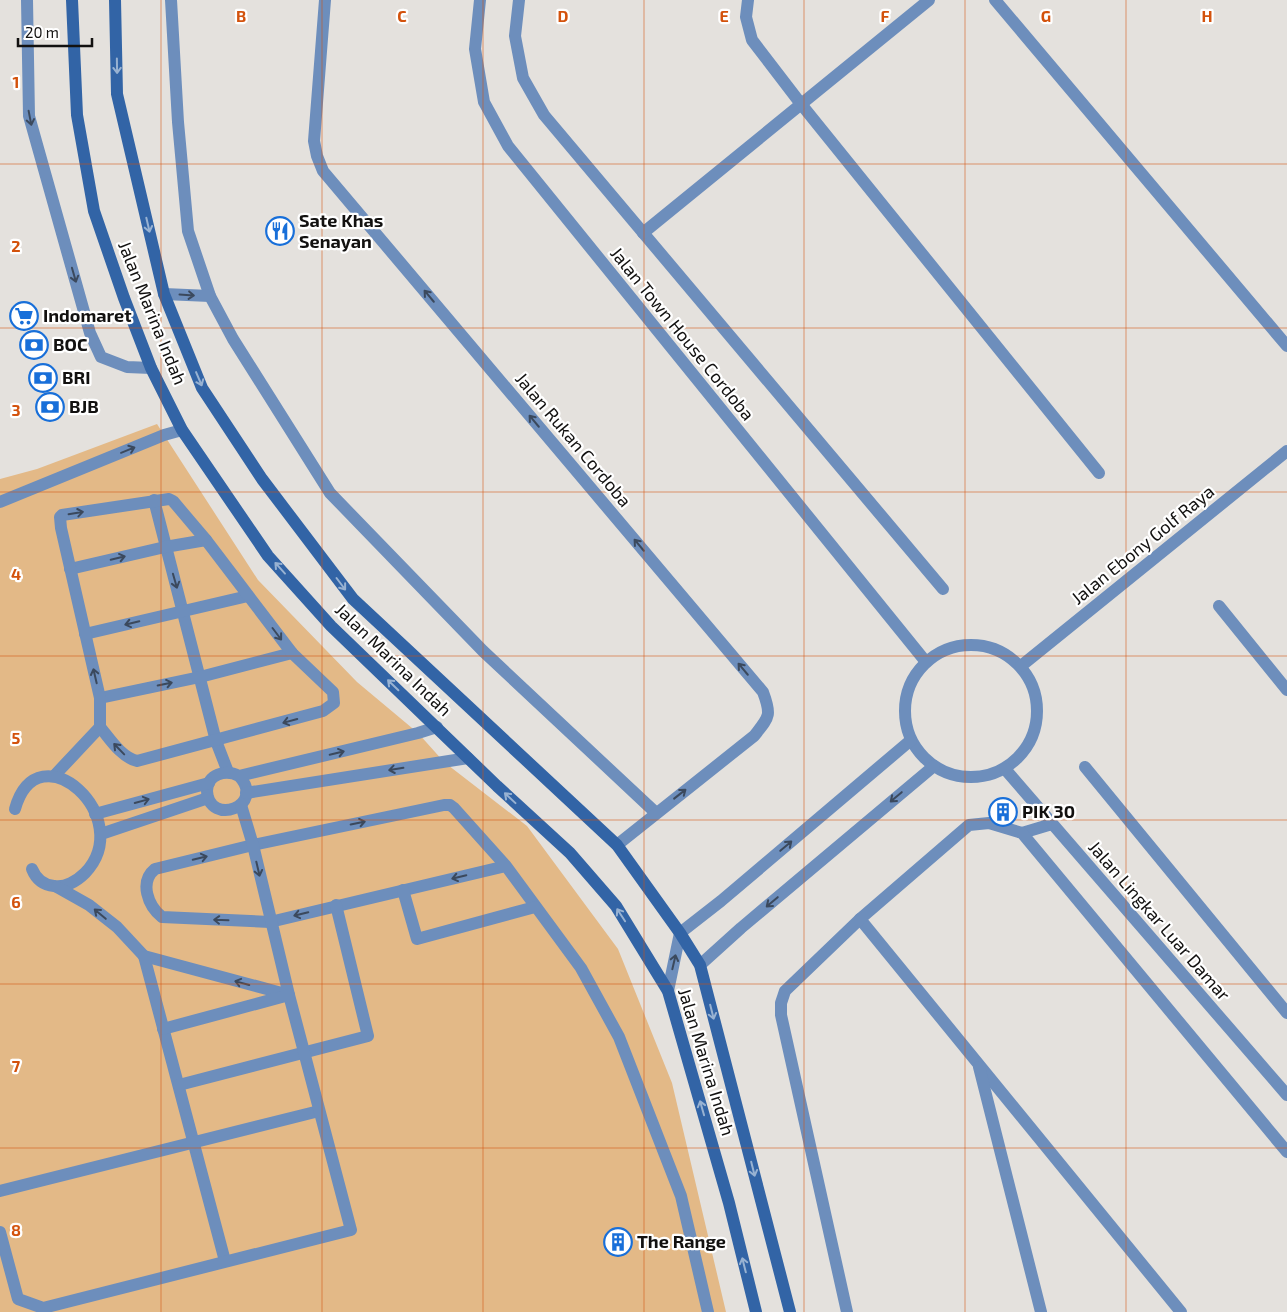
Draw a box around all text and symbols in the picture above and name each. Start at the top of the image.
text: B [236,6,246,25]
text: C [397,6,407,25]
text: D [558,6,569,25]
text: E [719,6,729,25]
text: F [881,6,890,25]
text: G [1041,6,1051,25]
text: H [1201,6,1213,25]
scale bar [18,15,91,47]
text: 20 m [25,23,59,41]
one-way arrow [112,58,121,74]
text: 1 [13,72,19,91]
one-way arrow [26,110,36,126]
place label: Sate Khas Senayan [299,209,383,252]
restaurant icon: Sate Khas Senayan [265,216,295,246]
one-way arrow [144,217,153,233]
text: 2 [11,236,21,255]
street label: Jalan Marina Indah [114,237,192,388]
street label: Jalan Town House Cordoba [606,242,760,425]
one-way arrow [69,267,79,283]
one-way arrow [179,290,195,300]
one-way arrow [424,290,435,303]
supermarket icon: Indomaret [9,301,39,331]
place label: Indomaret [43,304,132,326]
bank icon: BOC [19,330,49,360]
place label: BOC [53,333,88,355]
bank icon: BRI [28,363,58,393]
place label: BRI [62,366,90,388]
street label: Jalan Rukan Cordoba [511,368,636,511]
one-way arrow [194,371,204,386]
bank icon: BJB [35,392,65,422]
place label: BJB [69,395,99,417]
text: 3 [11,400,21,419]
one-way arrow [528,414,540,427]
one-way arrow [120,445,135,454]
street label: Jalan Ebony Golf Raya [1066,480,1218,609]
one-way arrow [68,507,84,517]
one-way arrow [633,538,644,551]
one-way arrow [109,553,125,562]
one-way arrow [274,562,285,575]
text: 4 [11,564,21,583]
one-way arrow [170,573,180,589]
one-way arrow [336,577,347,590]
street label: Jalan Marina Indah [331,598,456,720]
one-way arrow [125,619,141,628]
one-way arrow [272,627,282,641]
one-way arrow [738,663,749,676]
one-way arrow [90,669,99,685]
one-way arrow [157,679,173,688]
one-way arrow [386,679,399,691]
one-way arrow [282,716,298,726]
text: 5 [12,728,21,747]
one-way arrow [113,743,125,755]
one-way arrow [329,748,345,757]
one-way arrow [389,765,405,775]
one-way arrow [673,789,686,800]
one-way arrow [503,792,516,804]
one-way arrow [890,792,903,803]
one-way arrow [134,796,150,805]
building icon: PIK 30 [988,797,1018,827]
place label: PIK 30 [1022,800,1075,822]
one-way arrow [350,818,366,827]
street label: Jalan Lingkar Luar Damar [1084,836,1235,1005]
one-way arrow [779,841,792,852]
one-way arrow [191,853,207,862]
one-way arrow [254,861,263,877]
one-way arrow [451,873,467,882]
text: 6 [11,892,21,911]
one-way arrow [765,896,778,908]
one-way arrow [93,908,106,920]
one-way arrow [616,908,627,922]
one-way arrow [293,910,309,919]
one-way arrow [214,915,230,925]
one-way arrow [670,954,679,970]
one-way arrow [234,977,250,987]
street label: Jalan Marina Indah [674,985,740,1138]
one-way arrow [708,1004,717,1020]
text: 7 [12,1056,21,1075]
one-way arrow [696,1100,706,1116]
one-way arrow [748,1161,758,1177]
text: 8 [11,1220,21,1239]
building icon: The Range [603,1227,633,1257]
place label: The Range [637,1230,726,1252]
one-way arrow [739,1257,748,1273]

